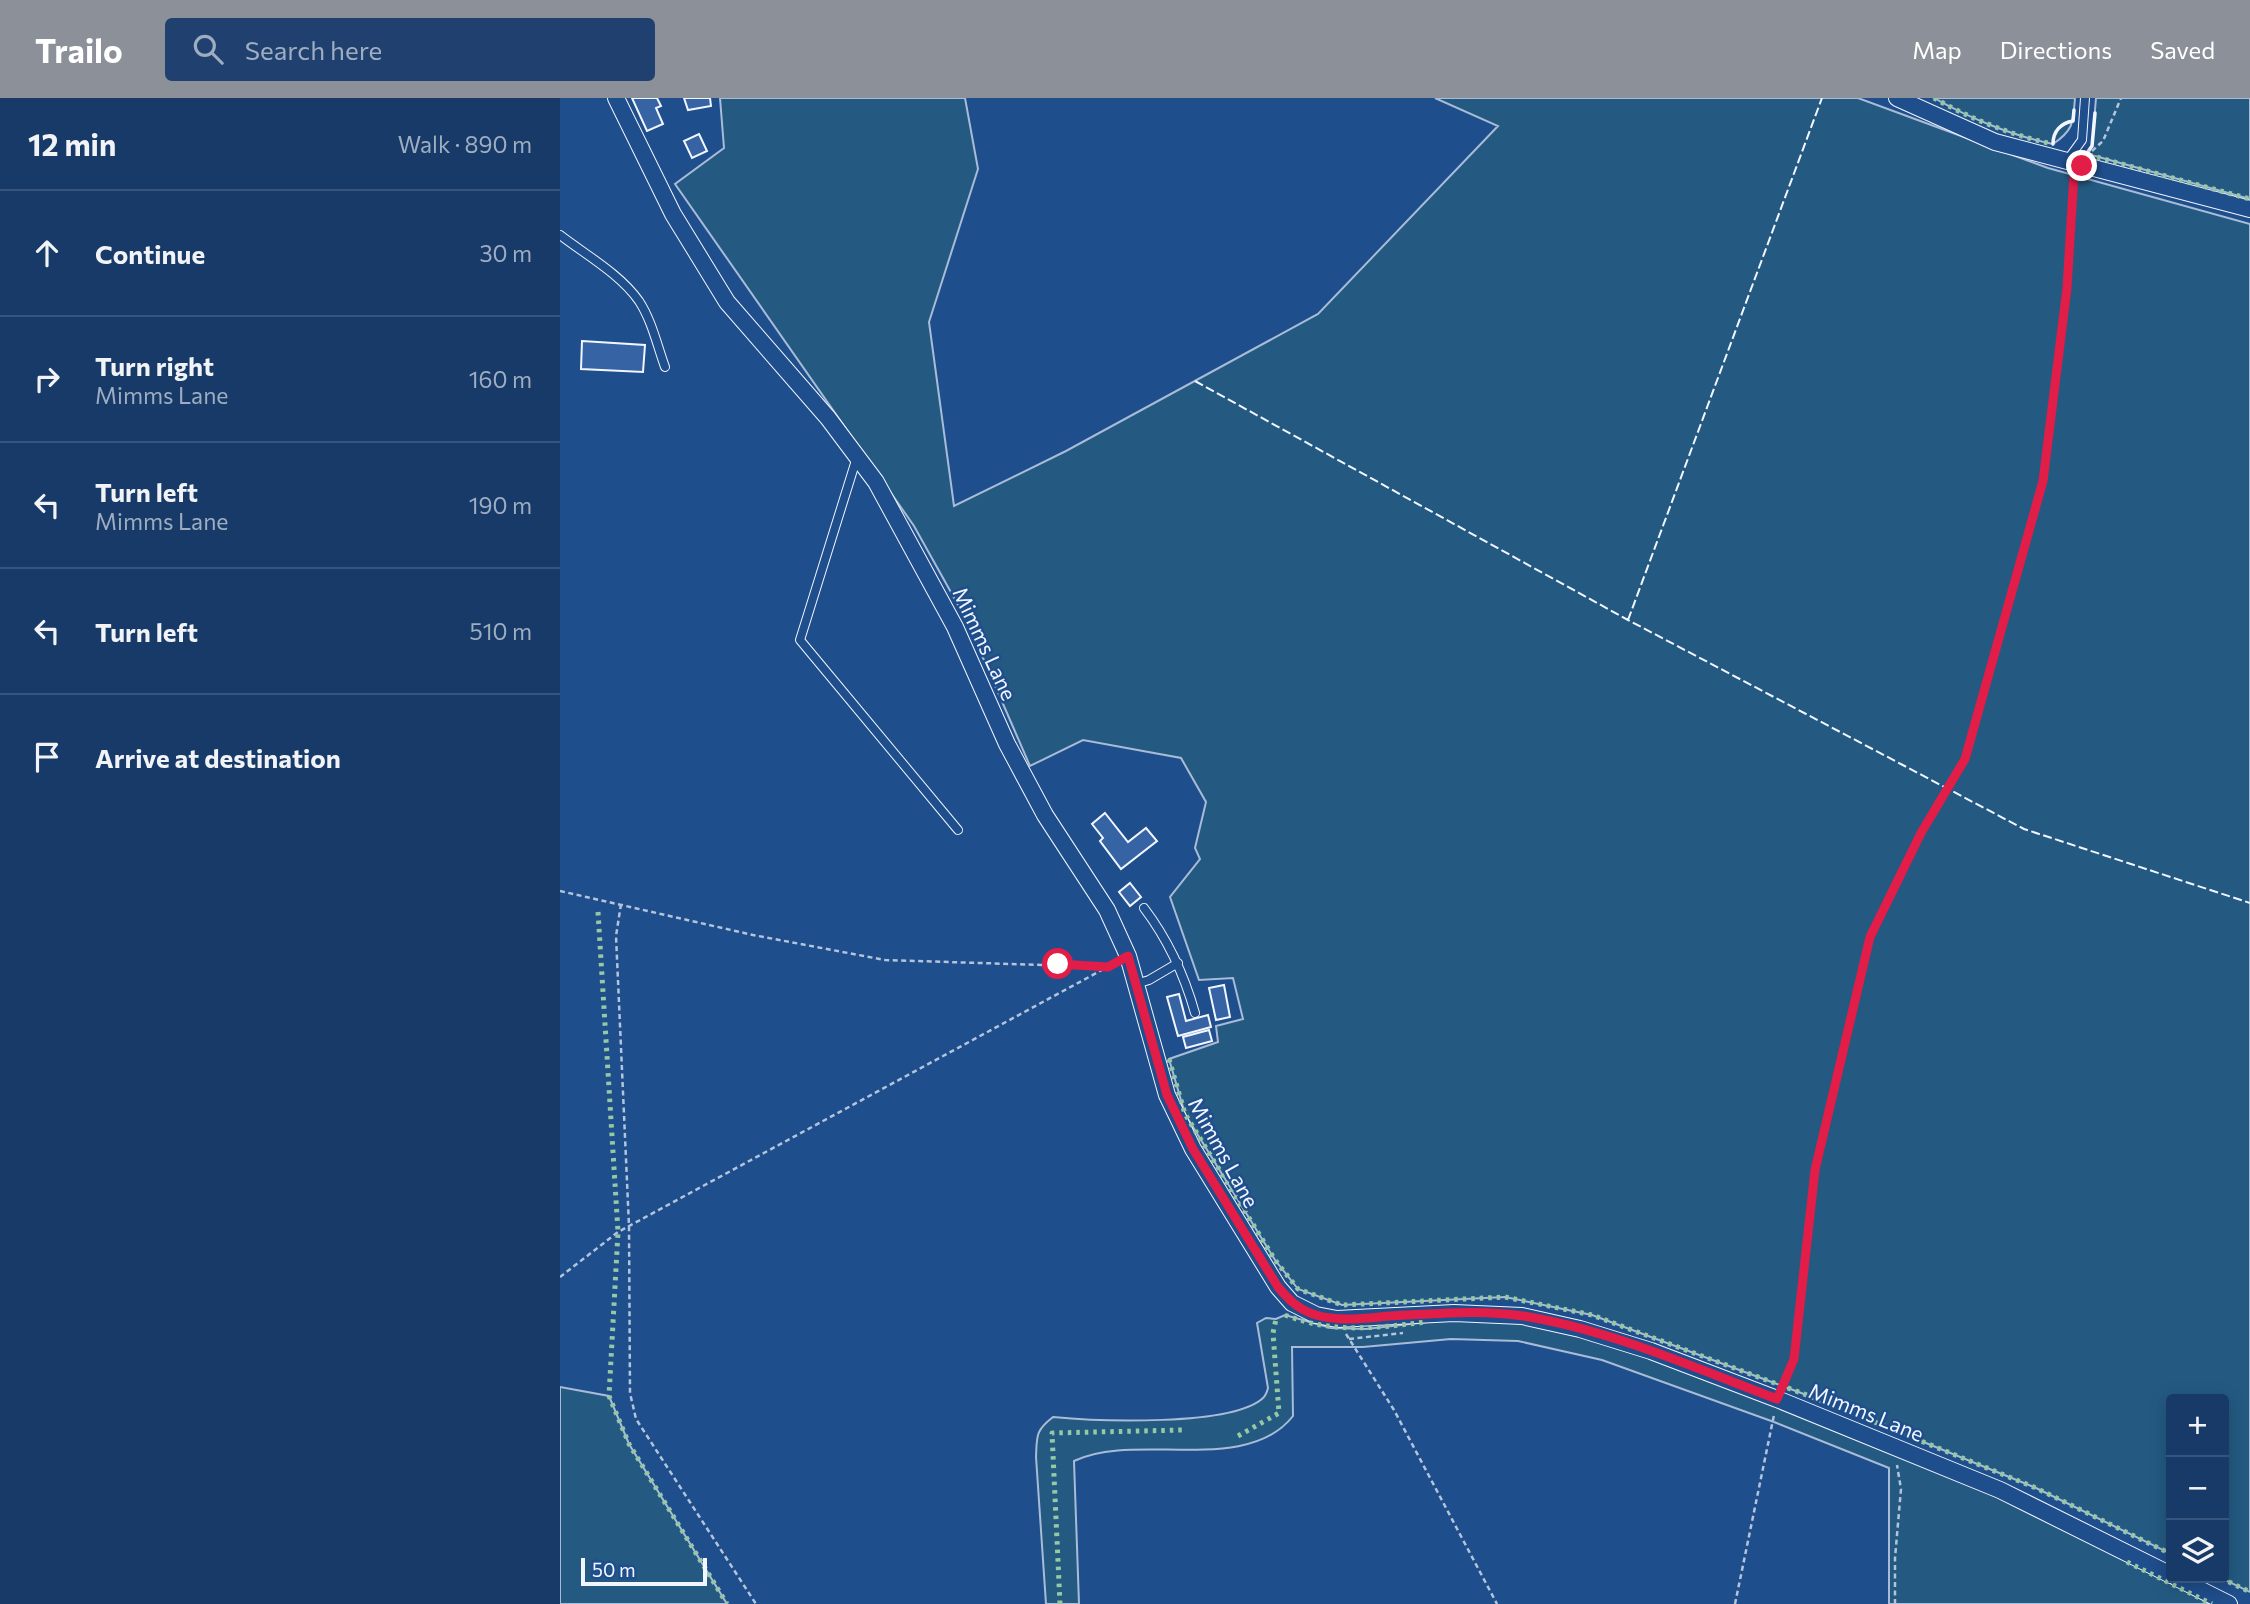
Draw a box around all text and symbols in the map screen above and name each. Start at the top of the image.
search box [165,18,655,81]
text: Trailo [35,29,123,70]
icon: search [189,30,227,68]
text: Search here [245,34,382,65]
text: Map [1912,35,1962,64]
text: Directions [2000,35,2112,64]
text: Saved [2150,35,2215,64]
text: 12 min [28,125,116,162]
text: Walk · 890 m [398,130,532,158]
route end [2066,150,2097,181]
icon: ahead [28,234,66,272]
text: Continue [95,238,205,269]
text: 30 m [479,239,532,267]
text: Turn right [95,350,214,381]
icon: right [28,360,66,398]
text: 160 m [469,365,532,393]
text: Mimms Lane [95,381,228,409]
text: Turn left [95,476,198,507]
icon: left [28,486,66,524]
text: 190 m [469,491,532,519]
text: Mimms Lane [95,507,228,535]
street label: Mimms Lane [948,583,1022,704]
icon: left [28,612,66,650]
text: Turn left [95,616,198,647]
text: 510 m [469,617,532,645]
icon: arrive [28,738,66,776]
text: Arrive at destination [95,742,341,773]
route start [1042,948,1073,979]
street label: Mimms Lane [1184,1093,1265,1212]
street label: Mimms Lane [1805,1377,1928,1446]
map controls [2166,1394,2229,1583]
button: + [2166,1394,2229,1457]
button: − [2166,1457,2229,1520]
button: layers [2166,1520,2229,1583]
scale bar [581,1555,707,1587]
text: 50 m [592,1558,636,1581]

